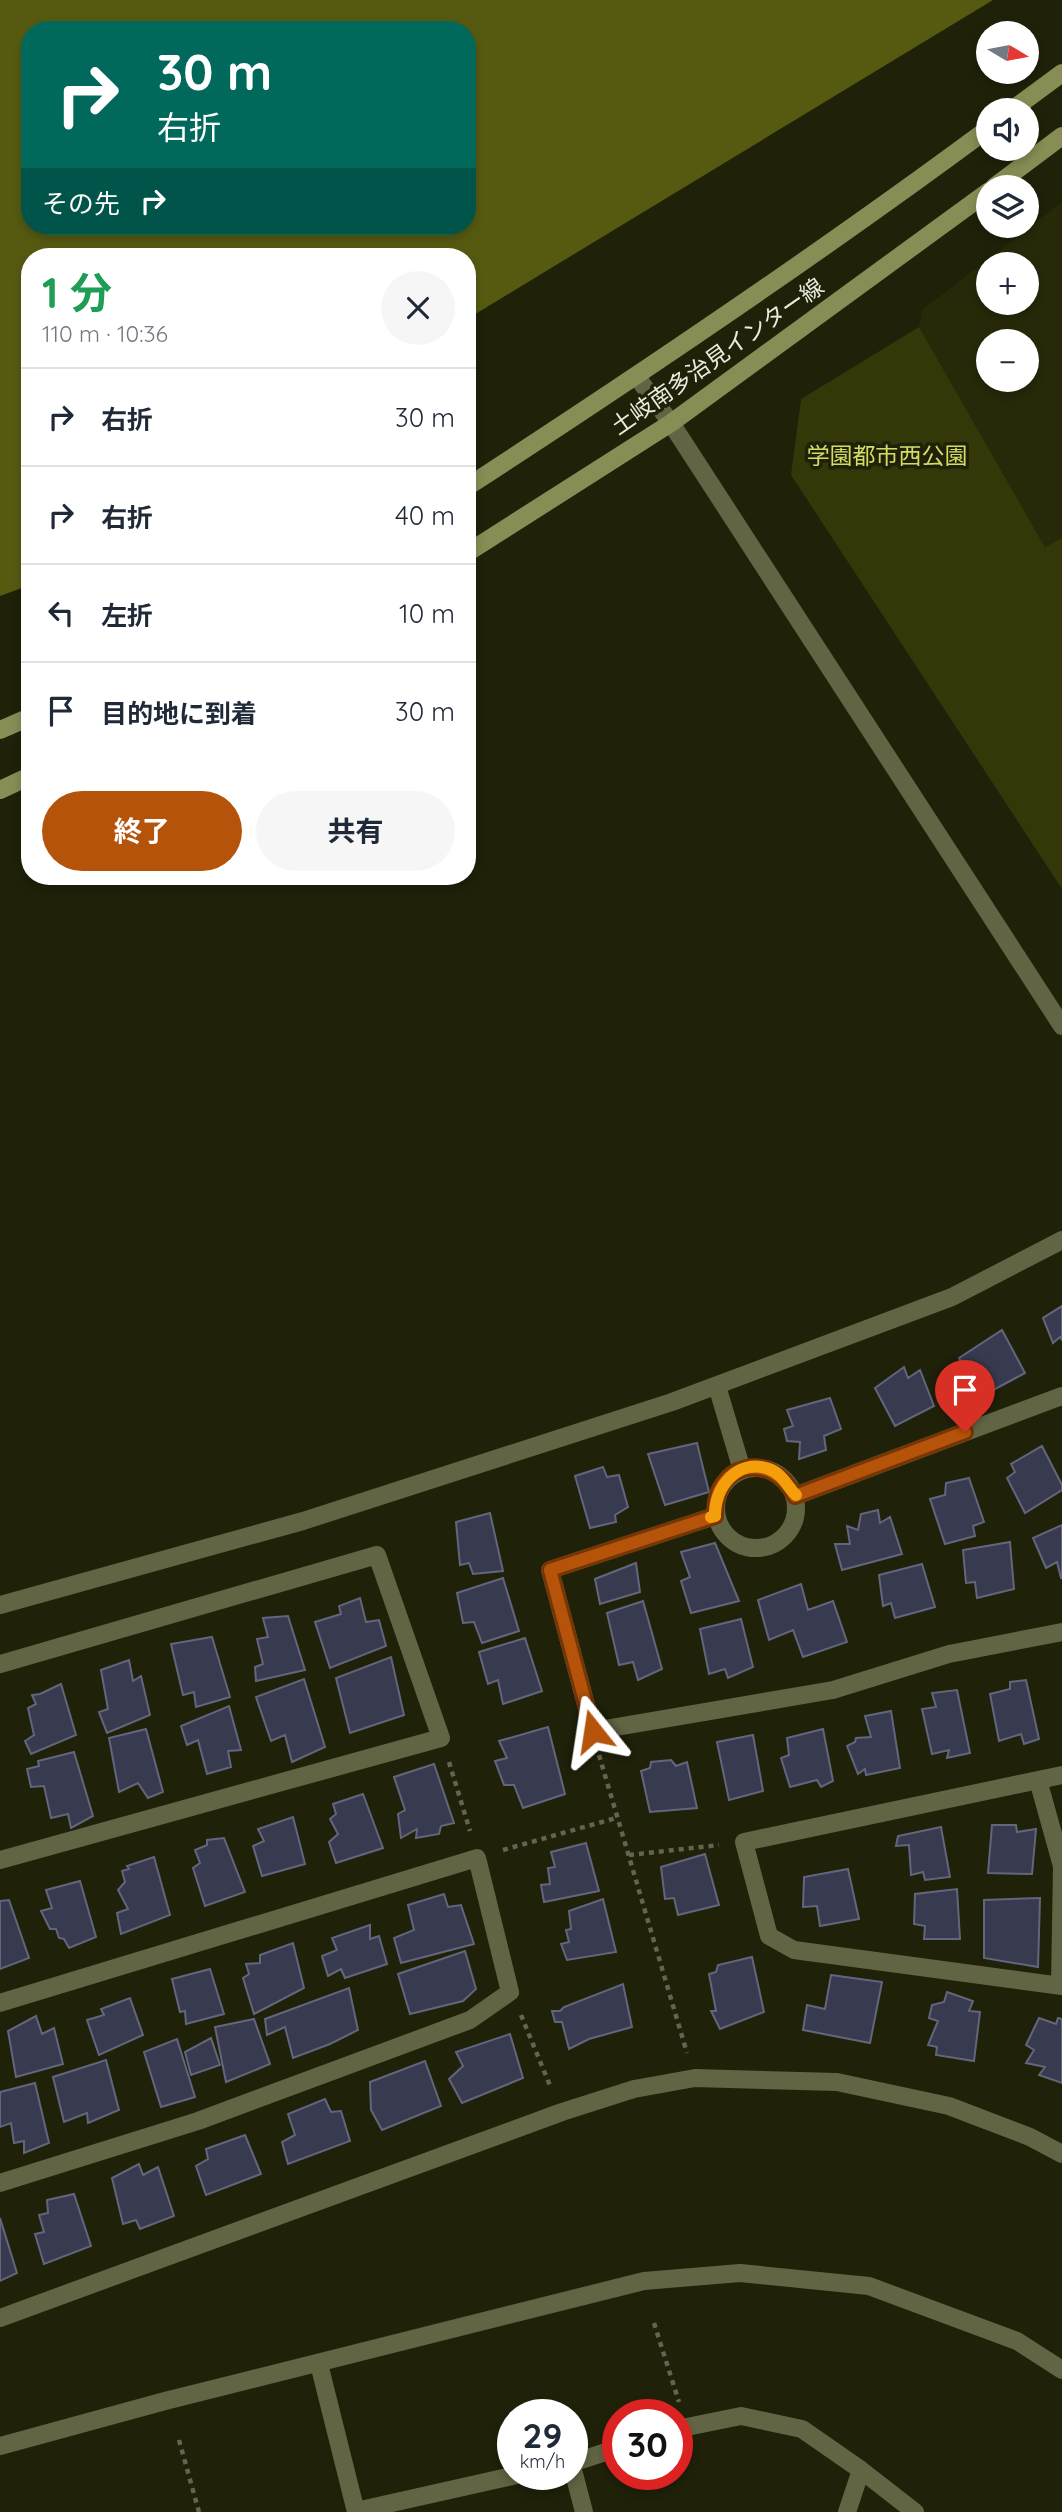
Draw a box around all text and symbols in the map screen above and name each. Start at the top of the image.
north arrow [976,21,1040,84]
map controls [976,21,1039,392]
text: 30 m [157,41,272,102]
icon: right [42,49,133,140]
button: sound [976,98,1039,161]
text: 右折 [157,107,221,147]
button: layers [976,175,1039,238]
icon: right [134,182,172,220]
text: その先 [42,187,120,220]
button: + [976,252,1039,315]
text: 1 分 [42,266,112,319]
button: close [381,271,455,345]
street label: 土岐南多治見インター線 [605,272,829,440]
text: 110 m · 10:36 [42,319,168,348]
button: − [976,329,1039,392]
icon: right [42,398,80,436]
text: 30 m [395,401,455,434]
text: 右折 [101,403,153,436]
park label: 学園都市西公園 [807,441,968,470]
icon: right [42,496,80,534]
text: 40 m [395,499,455,532]
text: 右折 [101,501,153,534]
icon: left [42,594,80,632]
text: 10 m [399,597,455,630]
text: 左折 [101,599,153,632]
icon: arrive [42,692,80,730]
text: 30 m [395,695,455,728]
text: 目的地に到着 [101,697,257,730]
button: 終了 [42,791,242,871]
button: 共有 [256,791,455,871]
pin [935,1360,995,1432]
icon: arrive [946,1371,984,1409]
position arrow [556,1694,630,1768]
speed limit sign: 30 [602,2399,693,2490]
text: 29 [523,2413,562,2457]
text: km/h [520,2450,565,2473]

